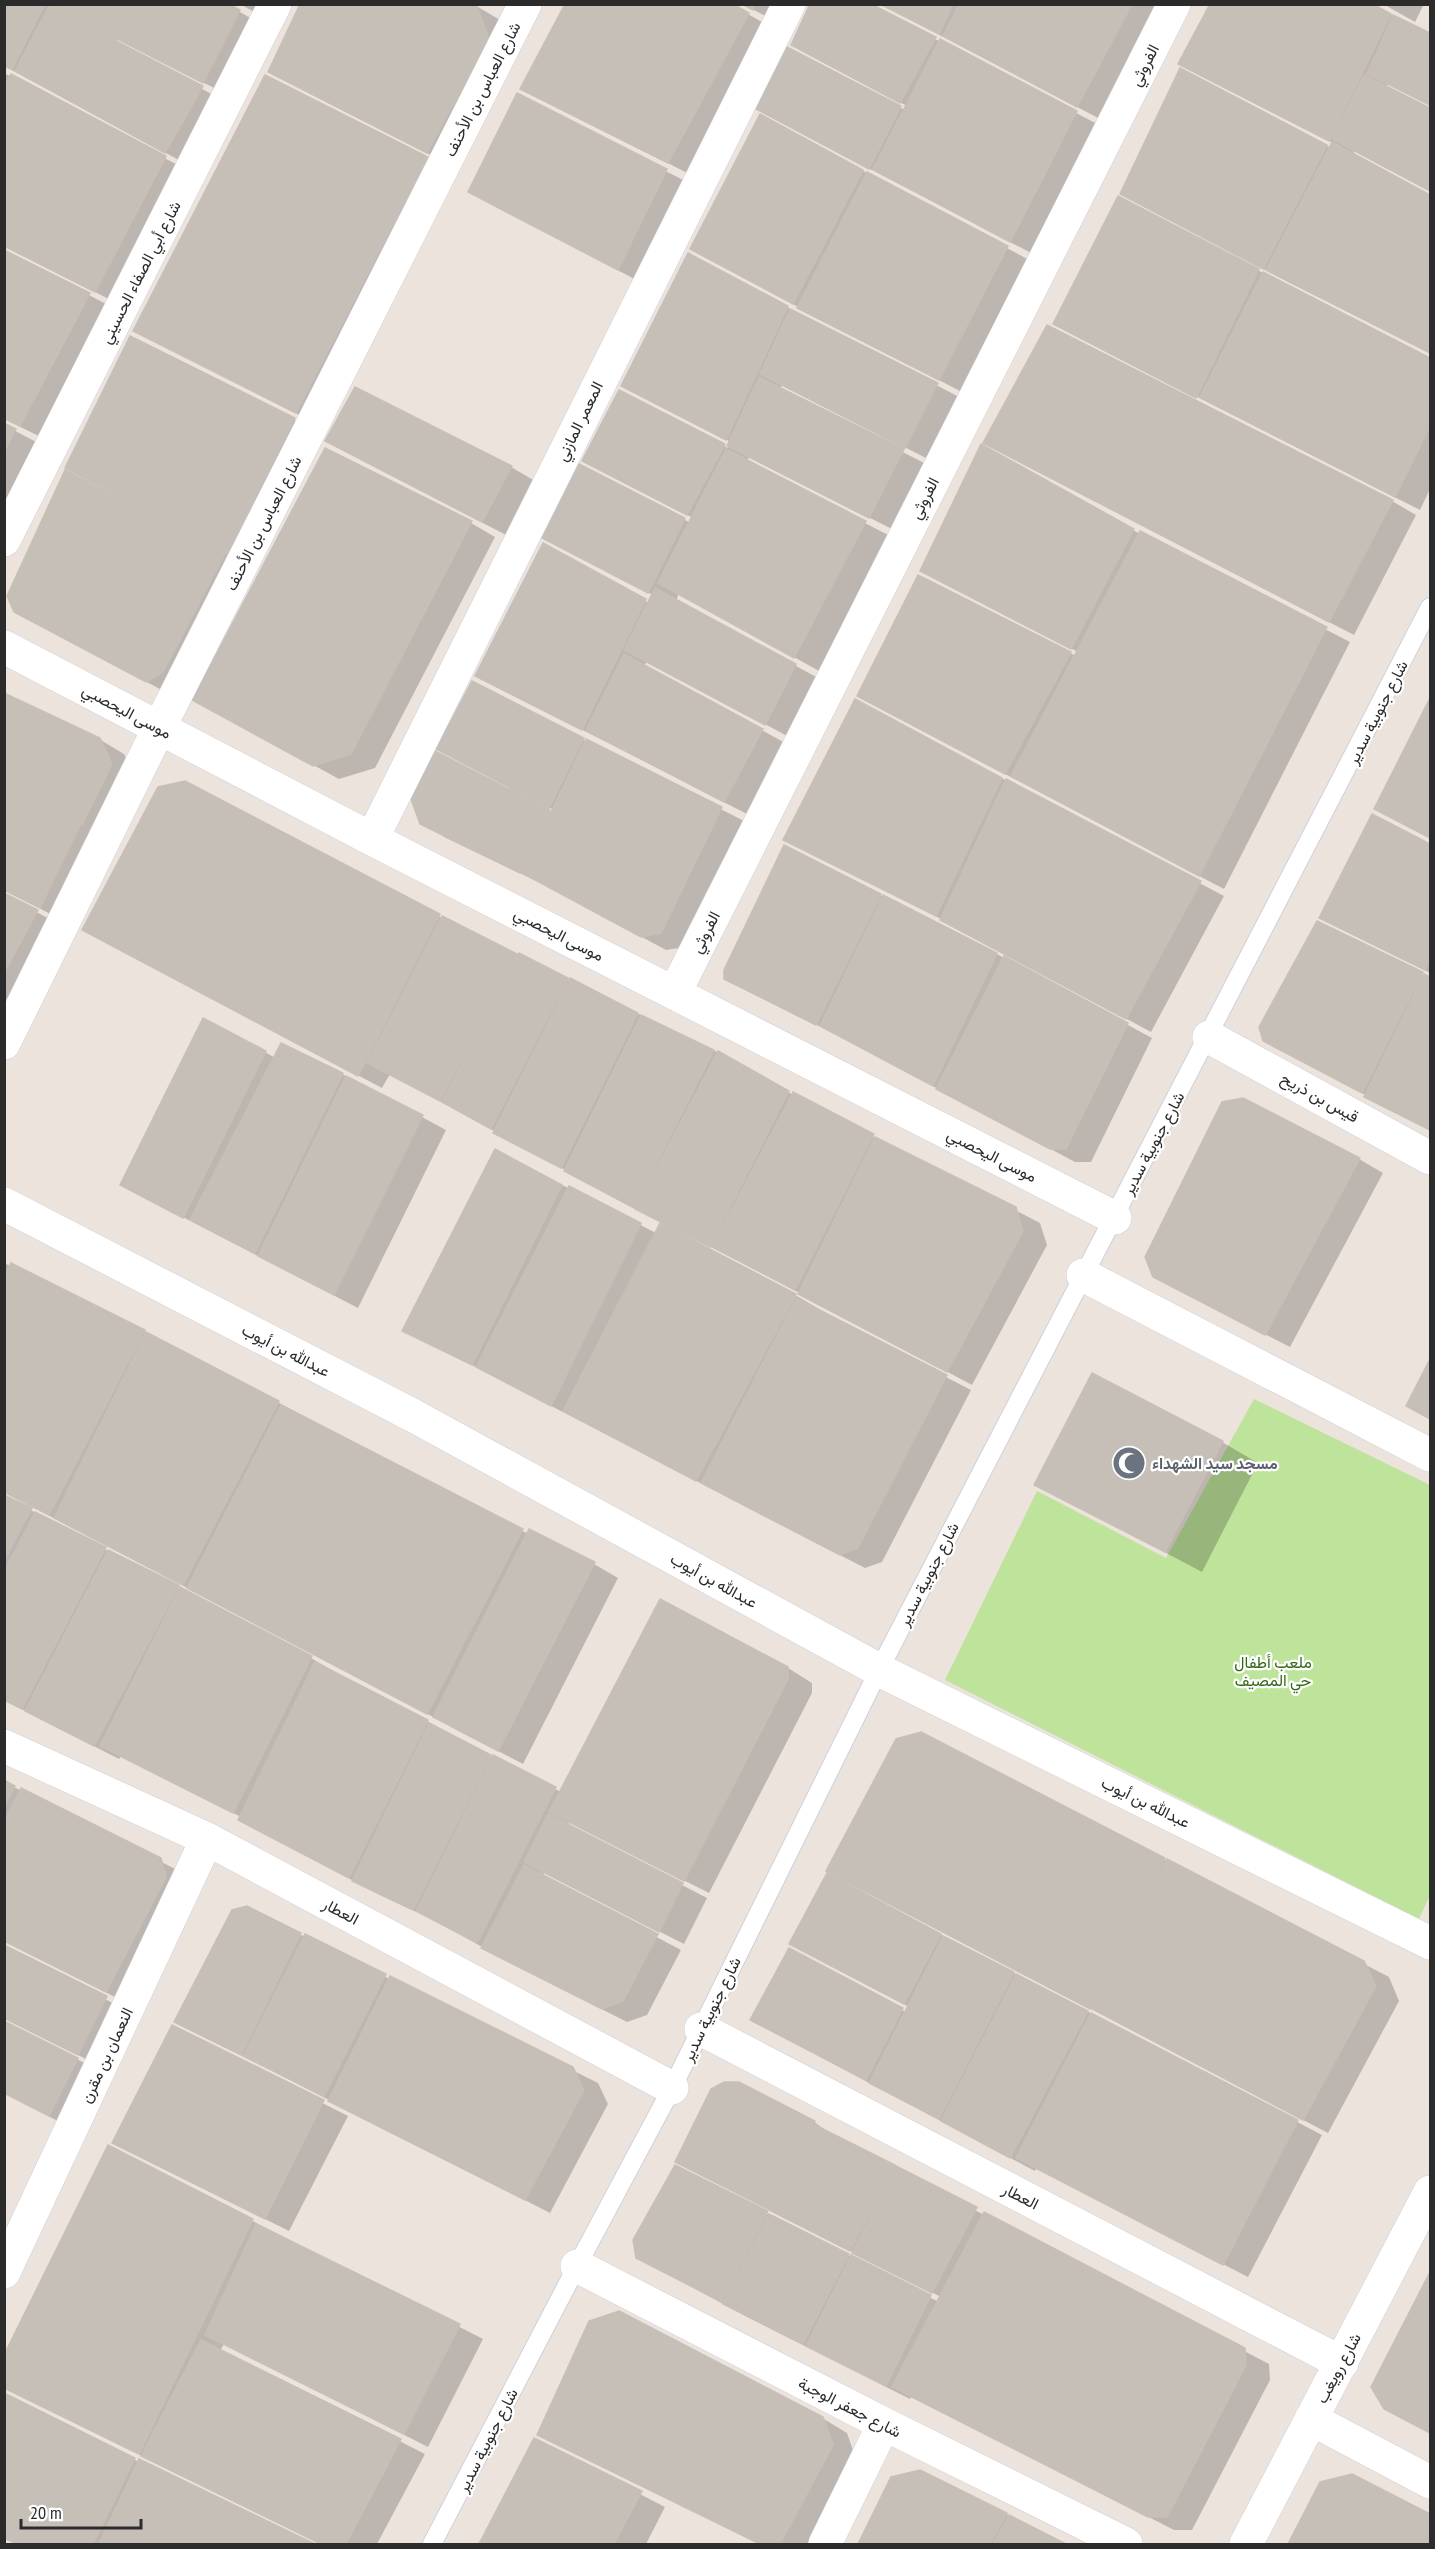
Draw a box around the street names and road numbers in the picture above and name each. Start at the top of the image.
street label: شارع العباس بن الأحنف [439,18,526,161]
street label: الفروثي [1125,41,1167,91]
street label: شارع أبي الصفاء الحسيني [95,197,188,349]
street label: المعمر المازني [551,378,611,466]
street label: شارع العباس بن الأحنف [220,452,307,595]
street label: الفروثي [905,474,947,524]
street label: شارع جنوبية سدير [1342,657,1414,769]
street label: موسى اليحصبي [77,679,175,746]
street label: موسى اليحصبي [509,903,607,969]
street label: الفروثي [686,908,728,958]
street label: قيس بن ذريح [1277,1067,1362,1128]
street label: شارع جنوبية سدير [1117,1088,1190,1200]
street label: موسى اليحصبي [942,1124,1040,1190]
street label: عبدالله بن أيوب [238,1319,333,1382]
street label: شارع جنوبية سدير [893,1519,965,1631]
street label: عبدالله بن أيوب [667,1548,761,1613]
street label: عبدالله بن أيوب [1098,1772,1194,1833]
street label: العطار [318,1893,362,1930]
street label: شارع جنوبية سدير [677,1953,747,2066]
street label: النعمان بن مقرن [75,2004,138,2106]
street label: العطار [998,2178,1042,2214]
street label: شارع رويغب [1311,2329,1367,2408]
street label: شارع جعفر الوجبة [794,2372,905,2443]
street label: شارع جنوبية سدير [452,2385,524,2497]

